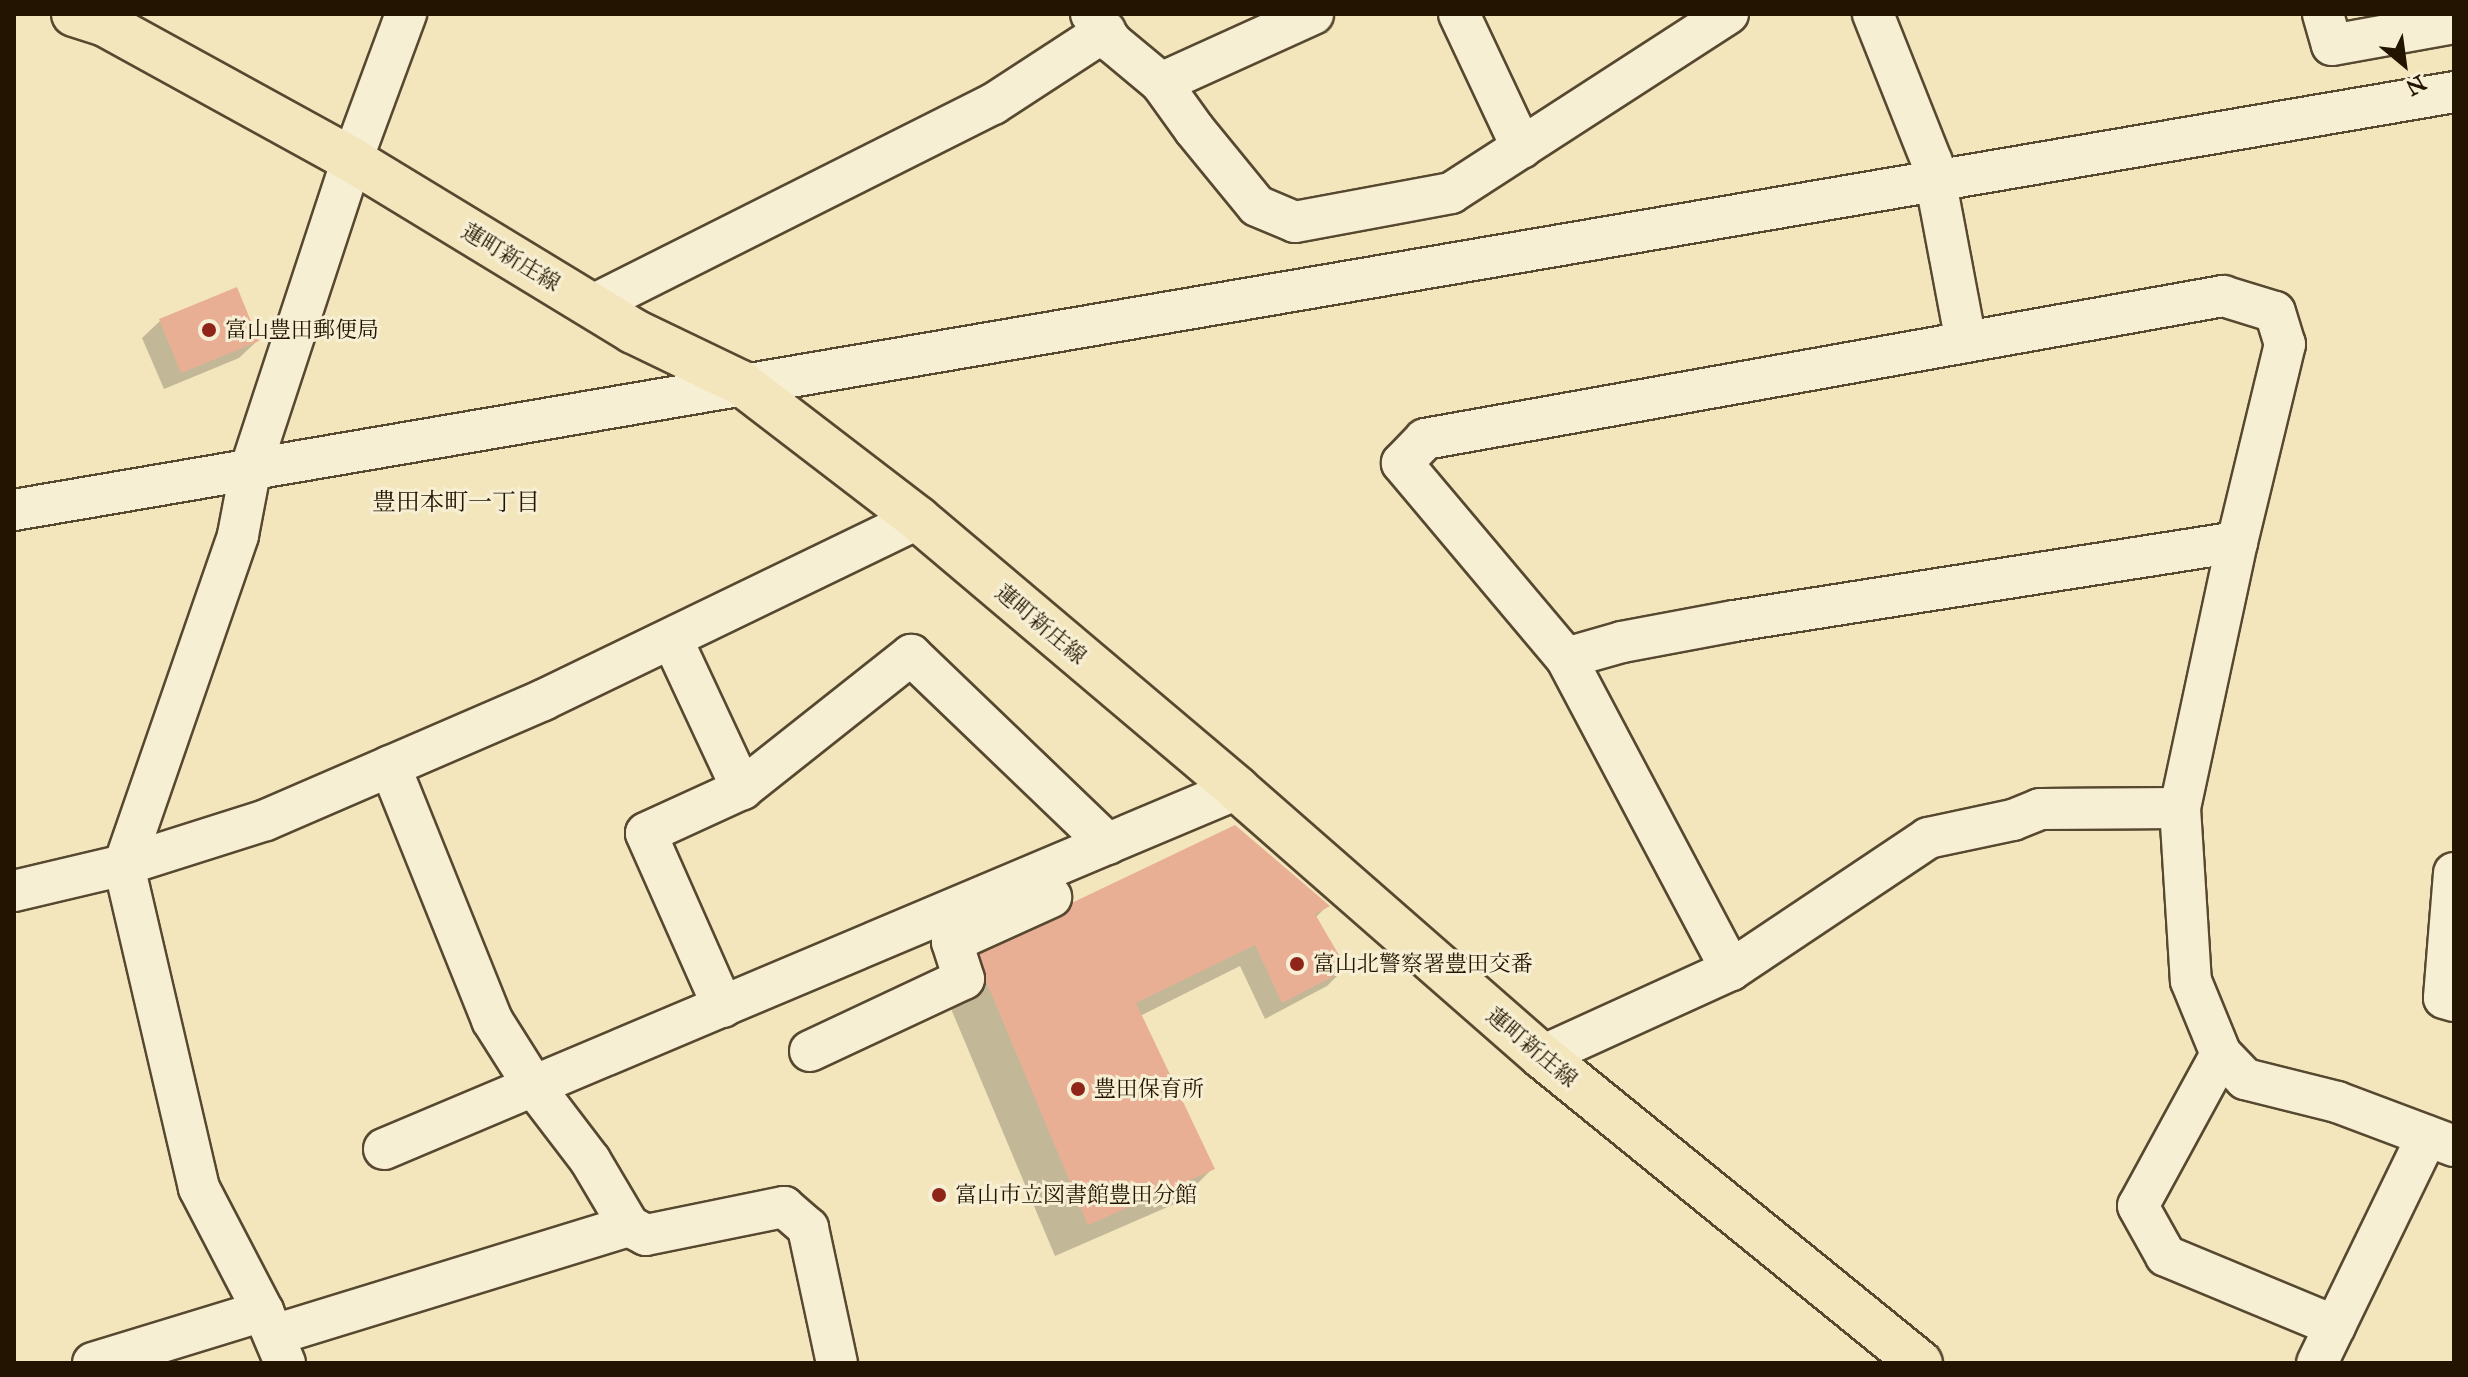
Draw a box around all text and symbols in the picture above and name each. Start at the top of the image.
north arrow [2364,24,2444,104]
text: N [2401,69,2431,102]
street label: 蓮町新庄線 [457,217,565,297]
place label: 富山豊田郵便局 [225,317,379,343]
marker: 富山豊田郵便局 [200,321,218,339]
district label: 豊田本町一丁目 [372,489,540,517]
street label: 蓮町新庄線 [990,579,1092,669]
place label: 富山北警察署豊田交番 [1313,951,1533,977]
marker: 富山北警察署豊田交番 [1288,955,1306,973]
street label: 蓮町新庄線 [1481,1002,1583,1092]
place label: 豊田保育所 [1094,1076,1204,1102]
marker: 豊田保育所 [1069,1080,1087,1098]
place label: 富山市立図書館豊田分館 [955,1182,1197,1208]
marker: 富山市立図書館豊田分館 [930,1186,948,1204]

